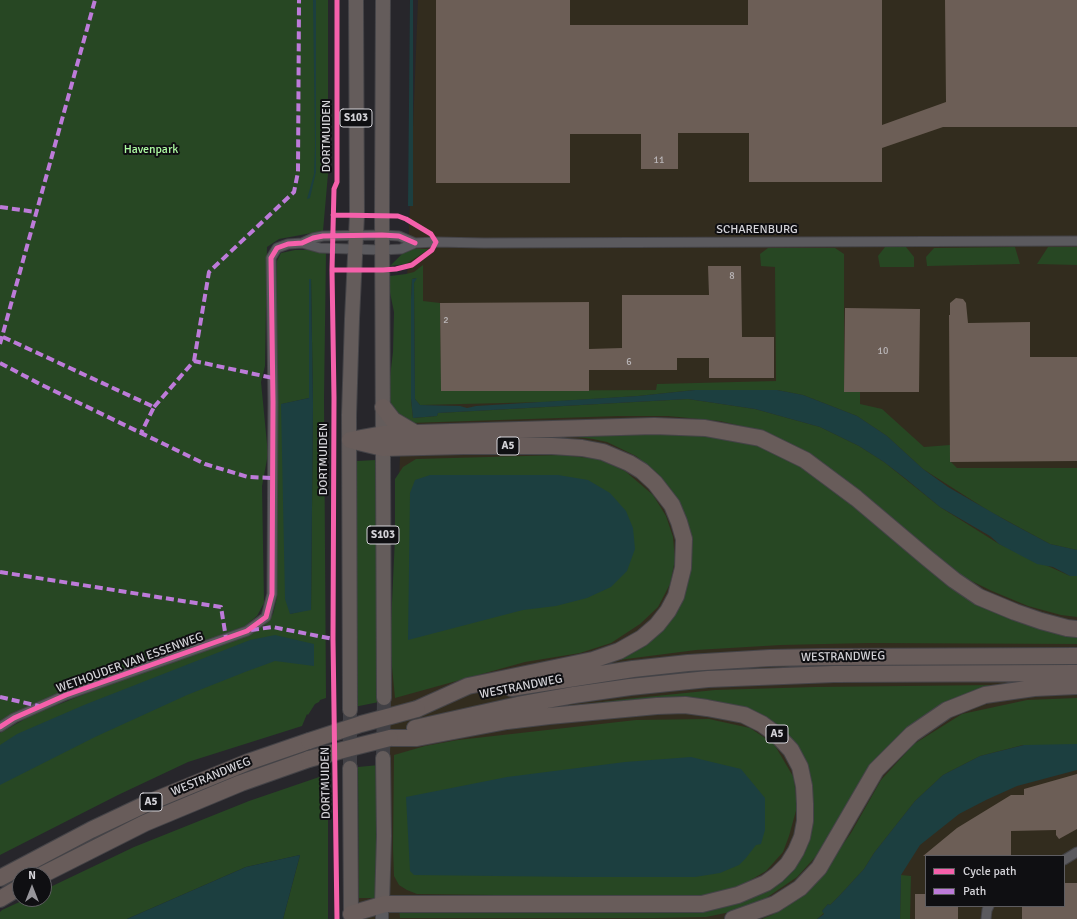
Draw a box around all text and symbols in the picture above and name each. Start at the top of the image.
street label: DORTMUIDEN [320,100,334,172]
road number: S103 [340,109,372,127]
park label: Havenpark [124,143,178,157]
house number: 11 [654,154,664,166]
street label: SCHARENBURG [716,223,798,237]
house number: 8 [729,270,735,282]
house number: 2 [443,314,449,326]
house number: 10 [878,345,888,357]
house number: 6 [626,356,632,368]
street label: DORTMUIDEN [317,423,331,495]
road number: A5 [497,437,519,455]
road number: S103 [367,526,399,544]
street label: WETHOUDER VAN ESSENWEG [55,630,205,696]
street label: WESTRANDWEG [801,649,885,665]
street label: WESTRANDWEG [478,672,564,702]
road number: A5 [766,725,788,743]
street label: DORTMUIDEN [318,747,334,819]
street label: WESTRANDWEG [169,755,253,799]
road number: A5 [140,793,162,811]
legend [925,855,1065,907]
text: Cycle path [963,864,1016,879]
north arrow [12,867,52,907]
text: N [28,869,36,882]
text: Path [963,884,986,899]

